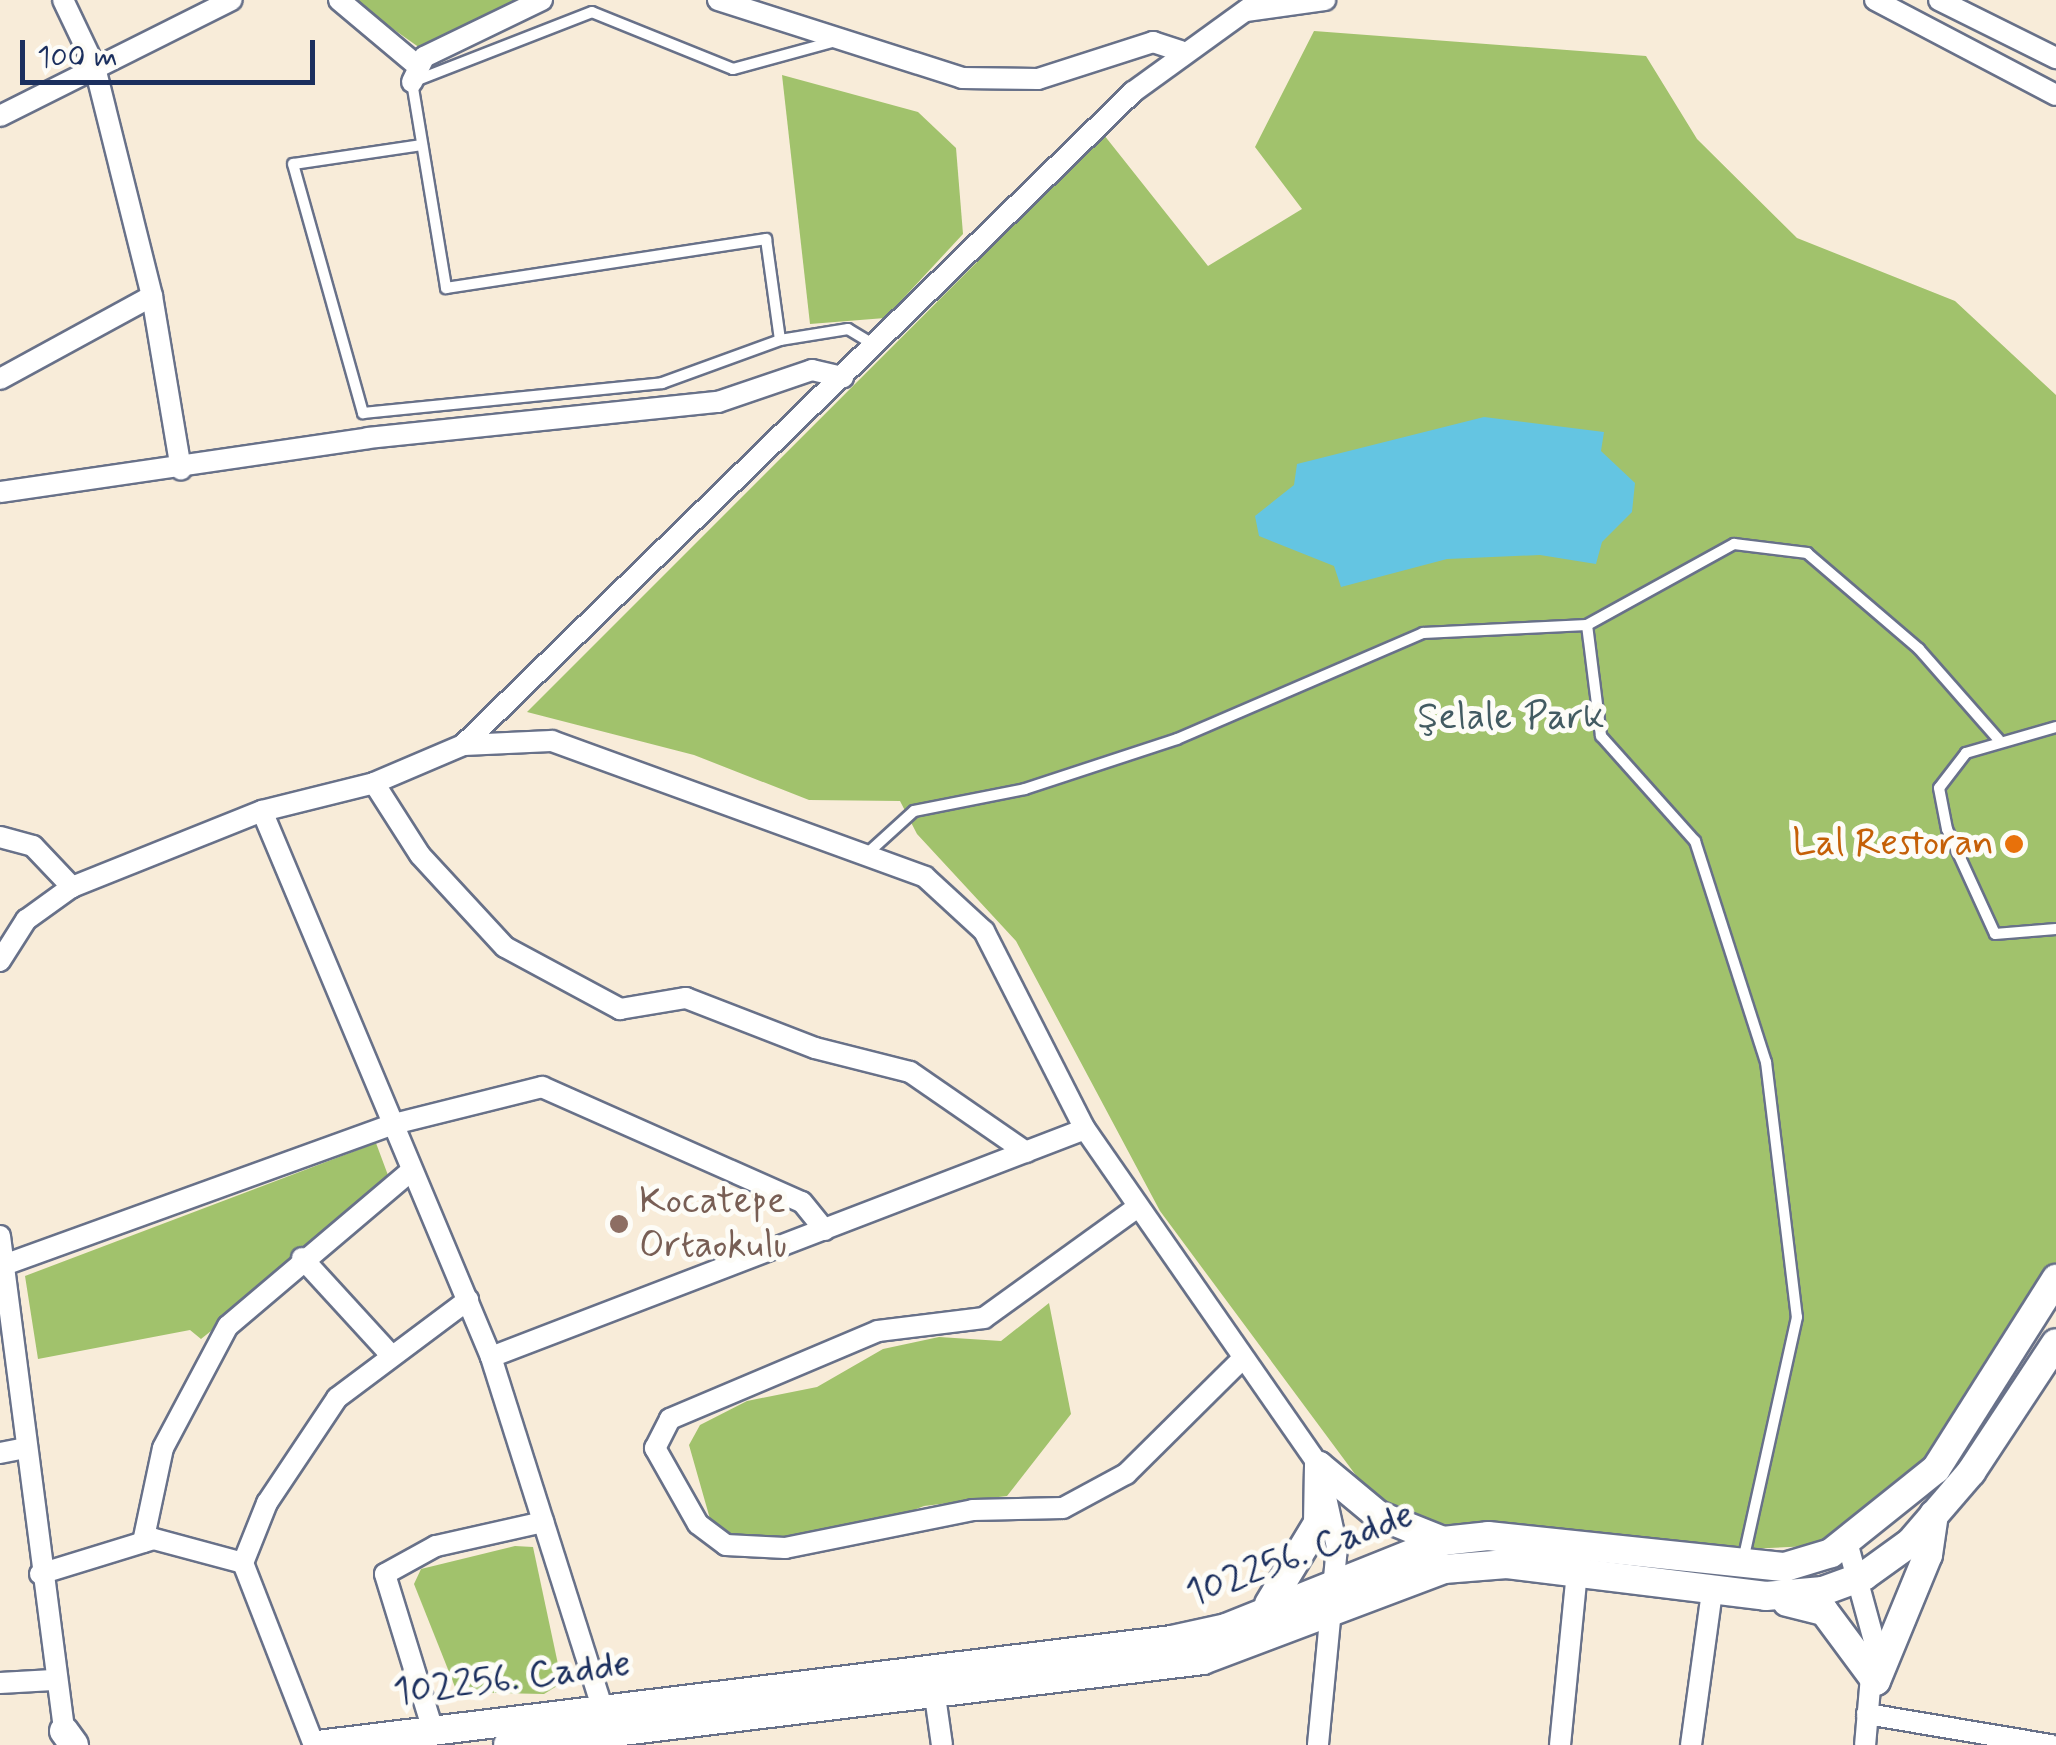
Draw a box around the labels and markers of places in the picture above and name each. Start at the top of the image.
place label: Lal Restoran [1795,821,1994,867]
marker: Lal Restoran [2003,833,2025,855]
place label: Kocatepe Ortaokulu [639,1179,787,1268]
marker: Kocatepe Ortaokulu [608,1213,630,1235]

